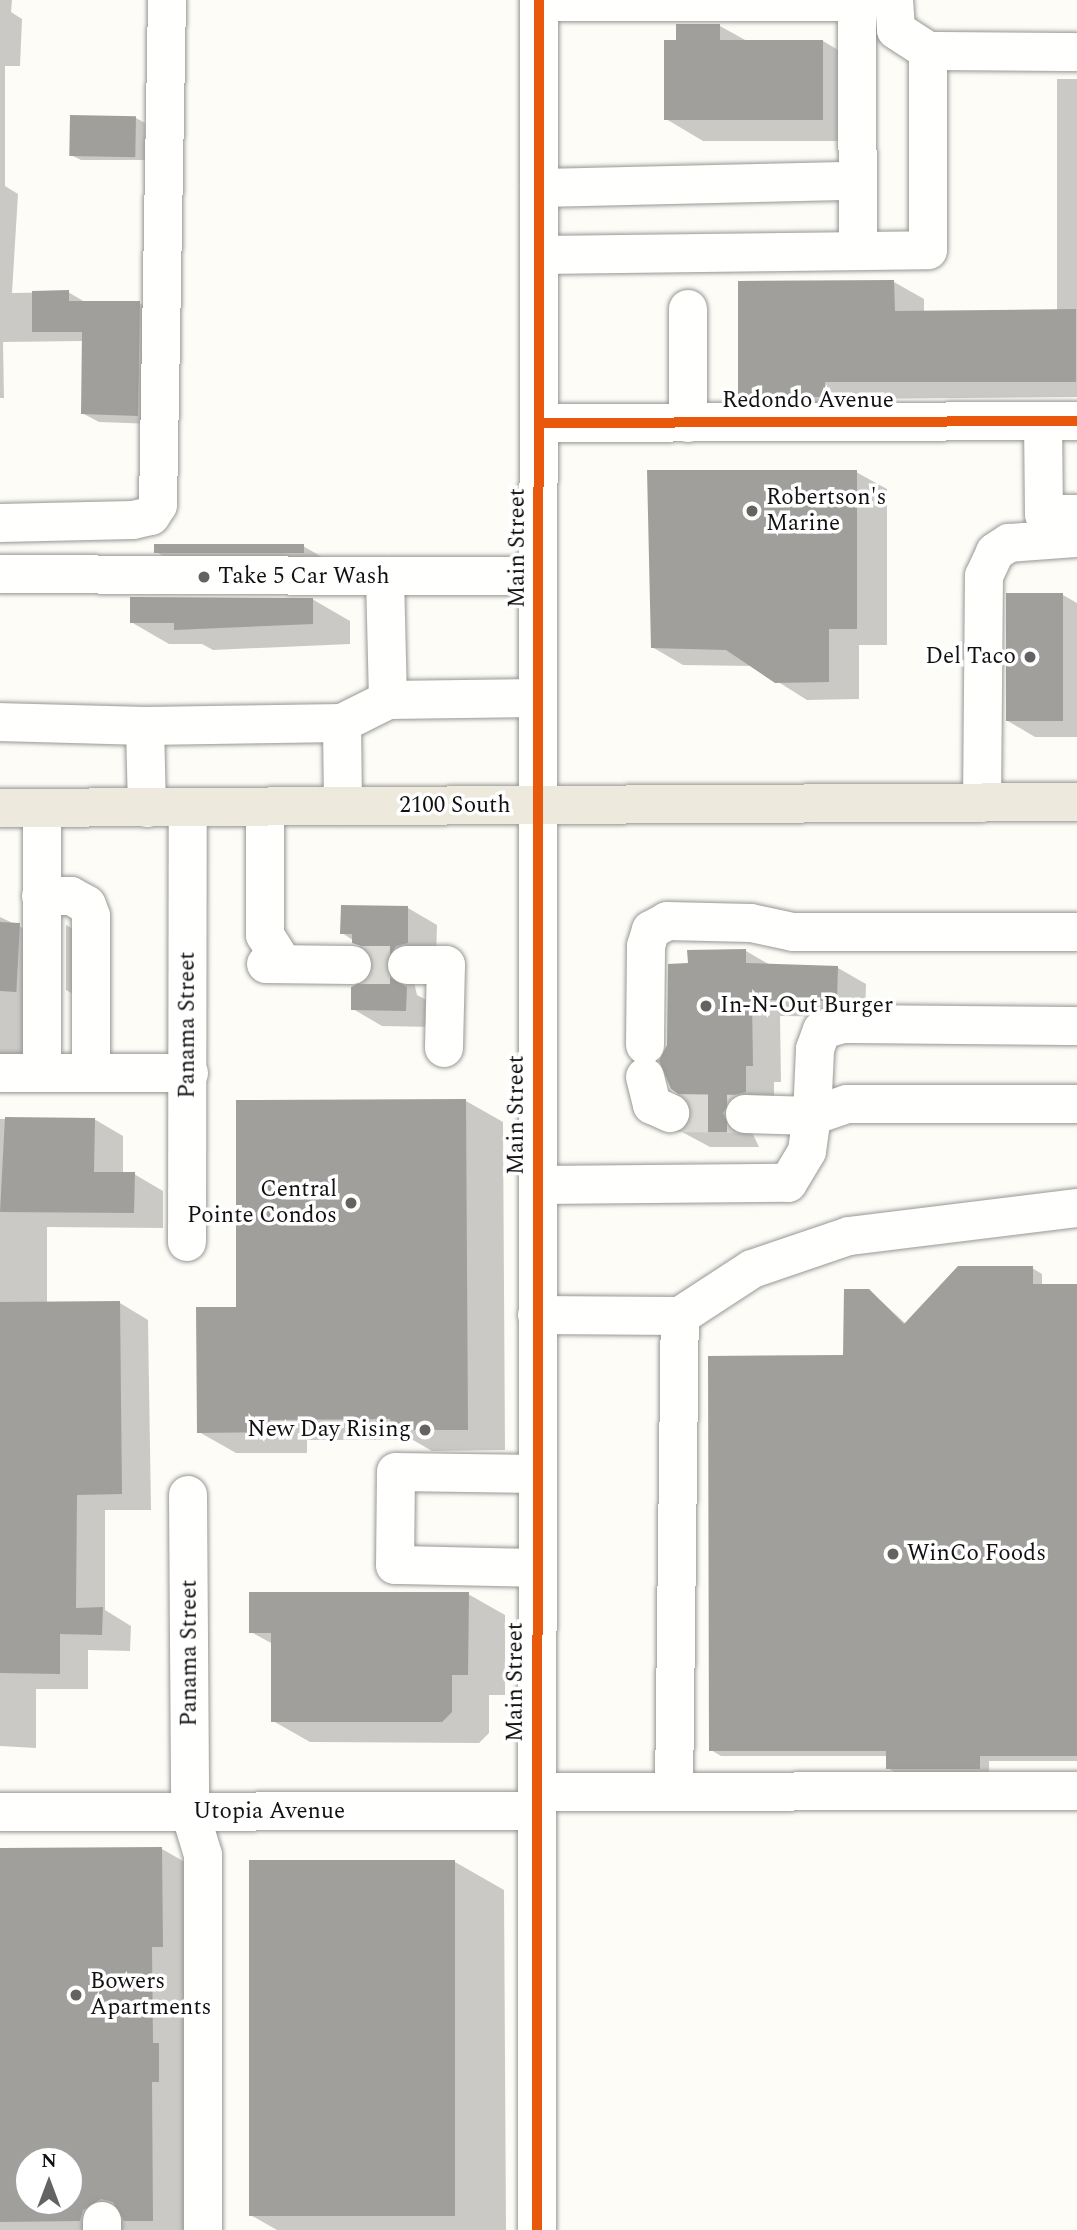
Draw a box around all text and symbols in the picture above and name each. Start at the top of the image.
street label: Redondo Avenue [722,387,894,415]
place label: Robertson's Marine [766,484,886,538]
street label: Main Street [504,488,532,608]
marker: Robertson's Marine [744,503,760,519]
place label: Take 5 Car Wash [218,563,390,591]
marker: Take 5 Car Wash [196,569,212,585]
place label: Del Taco [925,643,1016,671]
marker: Del Taco [1022,649,1038,665]
street label: 2100 South [399,792,511,820]
street label: Panama Street [174,952,202,1098]
place label: In-N-Out Burger [720,992,893,1020]
marker: In-N-Out Burger [698,998,714,1014]
street label: Main Street [503,1055,531,1175]
place label: Central Pointe Condos [187,1176,337,1230]
marker: Central Pointe Condos [343,1195,359,1211]
place label: New Day Rising [247,1416,411,1444]
marker: New Day Rising [417,1422,433,1438]
place label: WinCo Foods [907,1540,1046,1568]
marker: WinCo Foods [885,1546,901,1562]
street label: Panama Street [176,1580,204,1726]
street label: Main Street [502,1622,530,1742]
street label: Utopia Avenue [193,1798,345,1826]
place label: Bowers Apartments [90,1968,212,2022]
marker: Bowers Apartments [68,1987,84,2003]
north arrow [14,2146,84,2216]
text: N [41,2147,57,2176]

